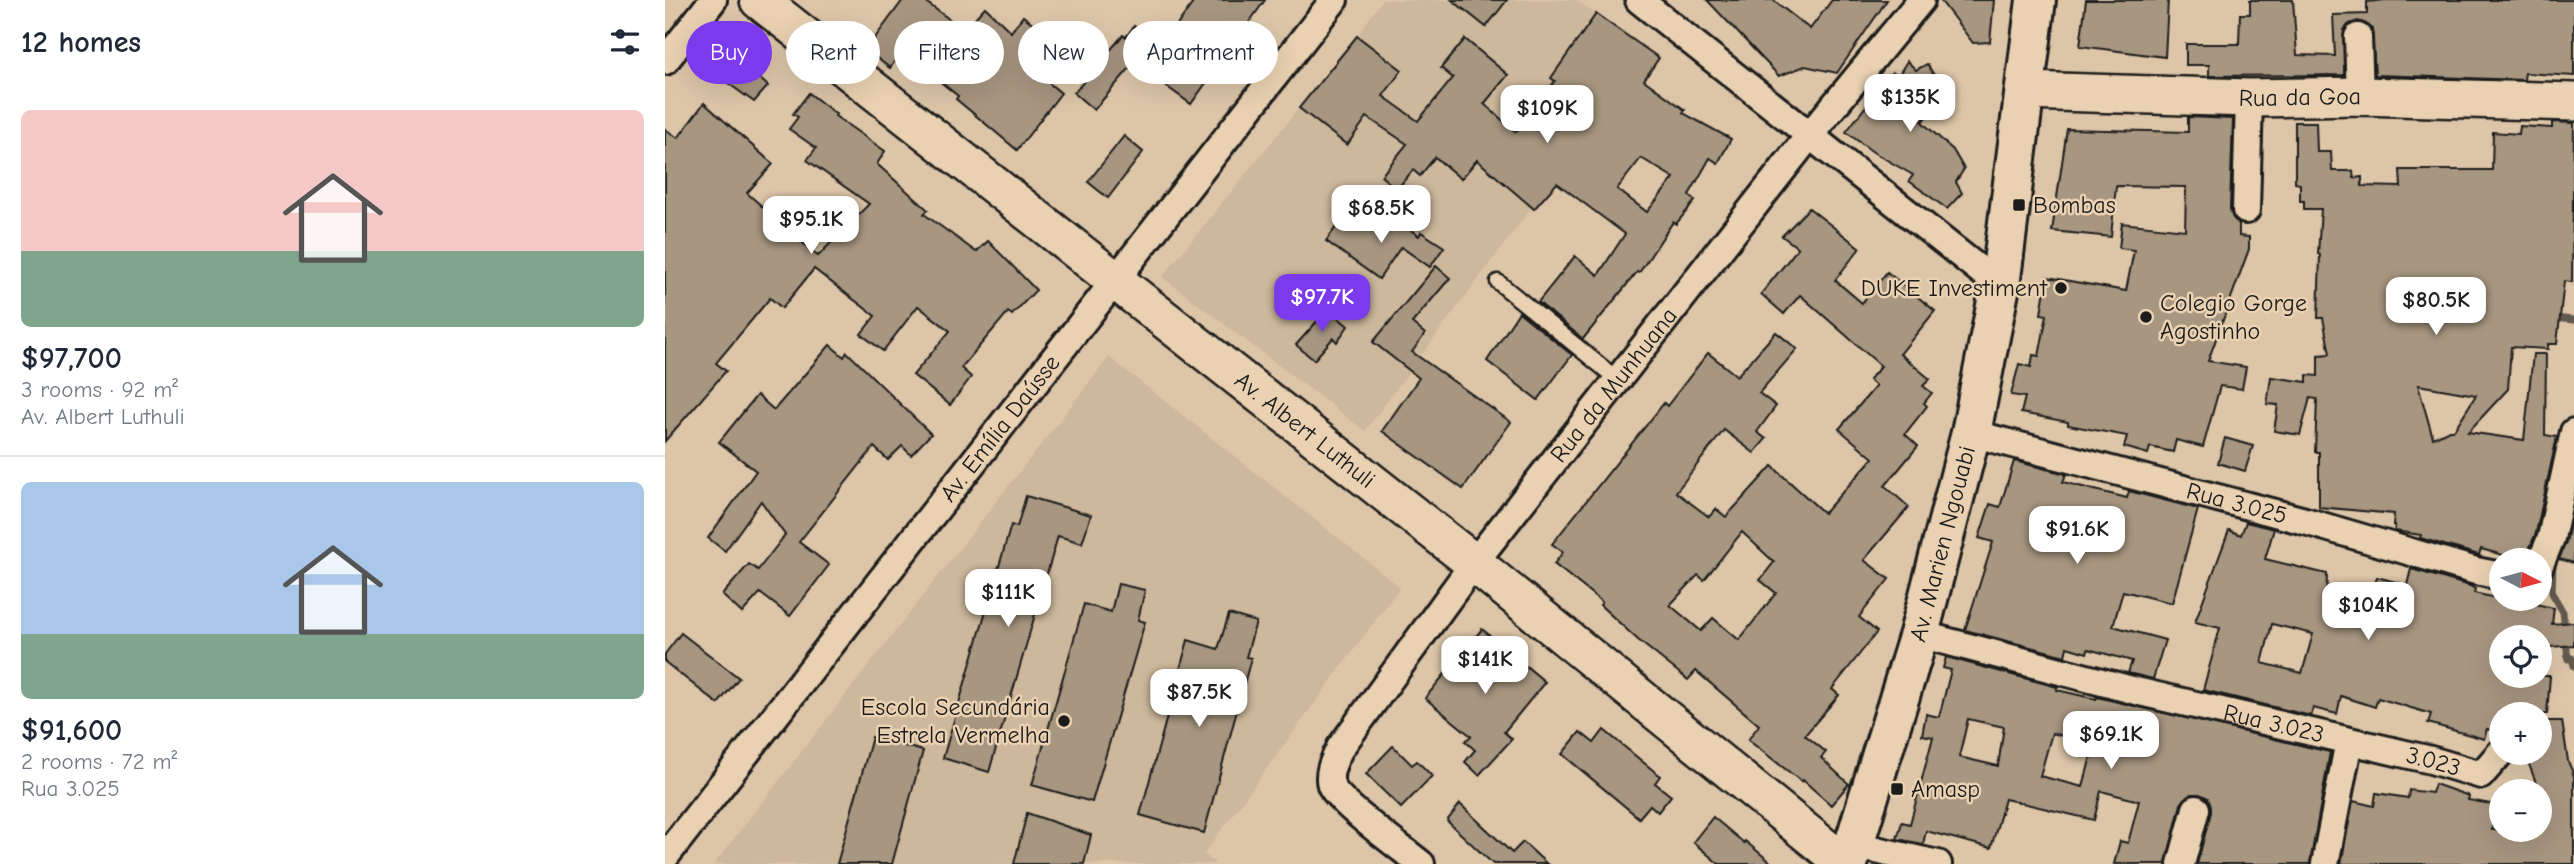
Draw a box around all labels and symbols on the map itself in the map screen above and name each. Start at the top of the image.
pin: $135K [1861,74,1959,134]
street label: Rua da Goa [2238,82,2361,112]
pin: $109K [1498,86,1596,145]
pin: $68.5K [1324,186,1438,245]
place label: Bombas [2033,191,2116,219]
pin: $95.1K [754,196,868,256]
marker: Bombas [2011,197,2027,213]
pin: $97.7K [1265,274,1379,334]
place label: DUKE Investiment [1861,274,2048,302]
pin: $80.5K [2379,278,2493,337]
marker: DUKE Investiment [2053,280,2069,296]
place label: Colegio Gorge Agostinho [2160,289,2307,345]
street label: Rua da Munhuana [1544,302,1683,468]
marker: Colegio Gorge Agostinho [2138,309,2154,325]
street label: Av. Emília Daússe [934,349,1066,507]
street label: Av. Albert Luthuli [1229,366,1381,494]
street label: Av. Marien Ngouabi [1904,443,1981,645]
street label: Rua 3.025 [2184,476,2290,530]
pin: $91.6K [2020,506,2134,566]
north arrow [2489,548,2551,611]
pin: $111K [959,570,1057,629]
pin: $104K [2319,582,2417,642]
pin: $141K [1436,636,1534,696]
pin: $87.5K [1142,670,1256,729]
place label: Escola Secundária Estrela Vermelha [861,693,1050,749]
street label: Rua 3.023 [2221,698,2327,749]
pin: $69.1K [2054,712,2168,771]
marker: Escola Secundária Estrela Vermelha [1056,713,1072,729]
street label: 3.023 [2404,741,2464,782]
place label: Amasp [1911,775,1980,803]
marker: Amasp [1889,781,1905,797]

